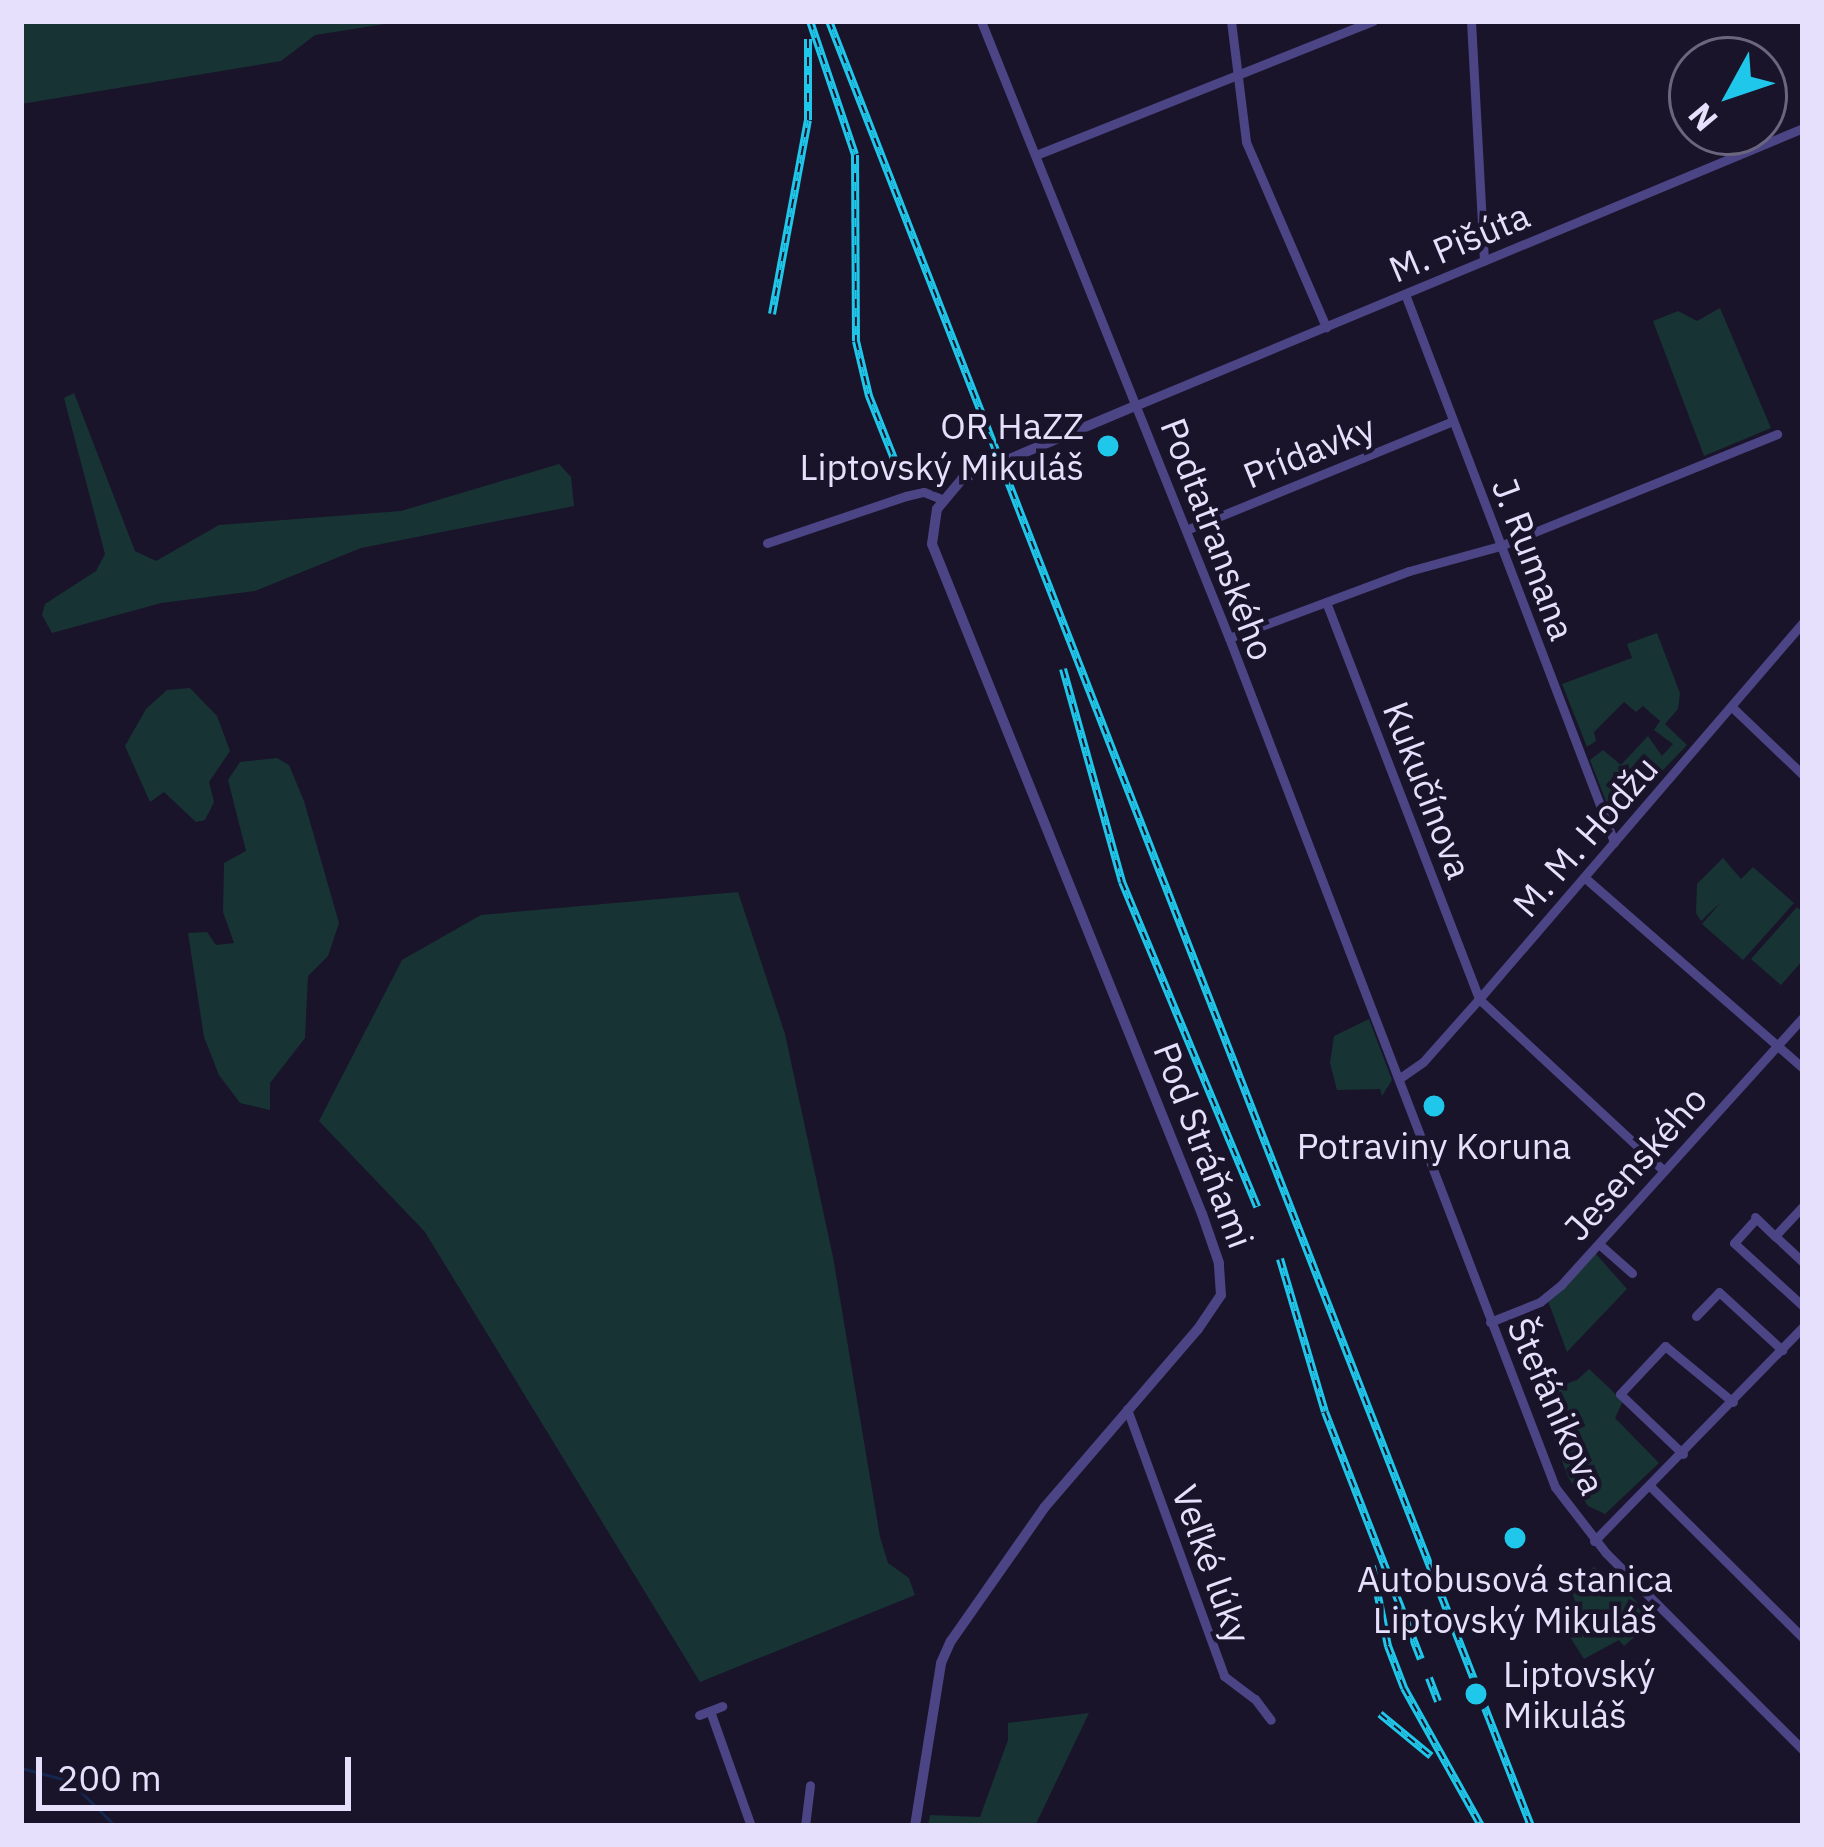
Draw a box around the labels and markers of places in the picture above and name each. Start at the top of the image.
place label: OR HaZZ Liptovský Mikuláš [799,403,1084,488]
marker: OR HaZZ Liptovský Mikuláš [1095,433,1121,459]
marker: Potraviny Koruna [1421,1093,1447,1119]
place label: Potraviny Koruna [1297,1124,1571,1168]
marker: Autobusová stanica Liptovský Mikuláš [1502,1525,1528,1551]
place label: Autobusová stanica Liptovský Mikuláš [1357,1556,1673,1641]
place label: Liptovský Mikuláš [1503,1651,1655,1736]
marker: Liptovský Mikuláš [1460,1678,1492,1710]

